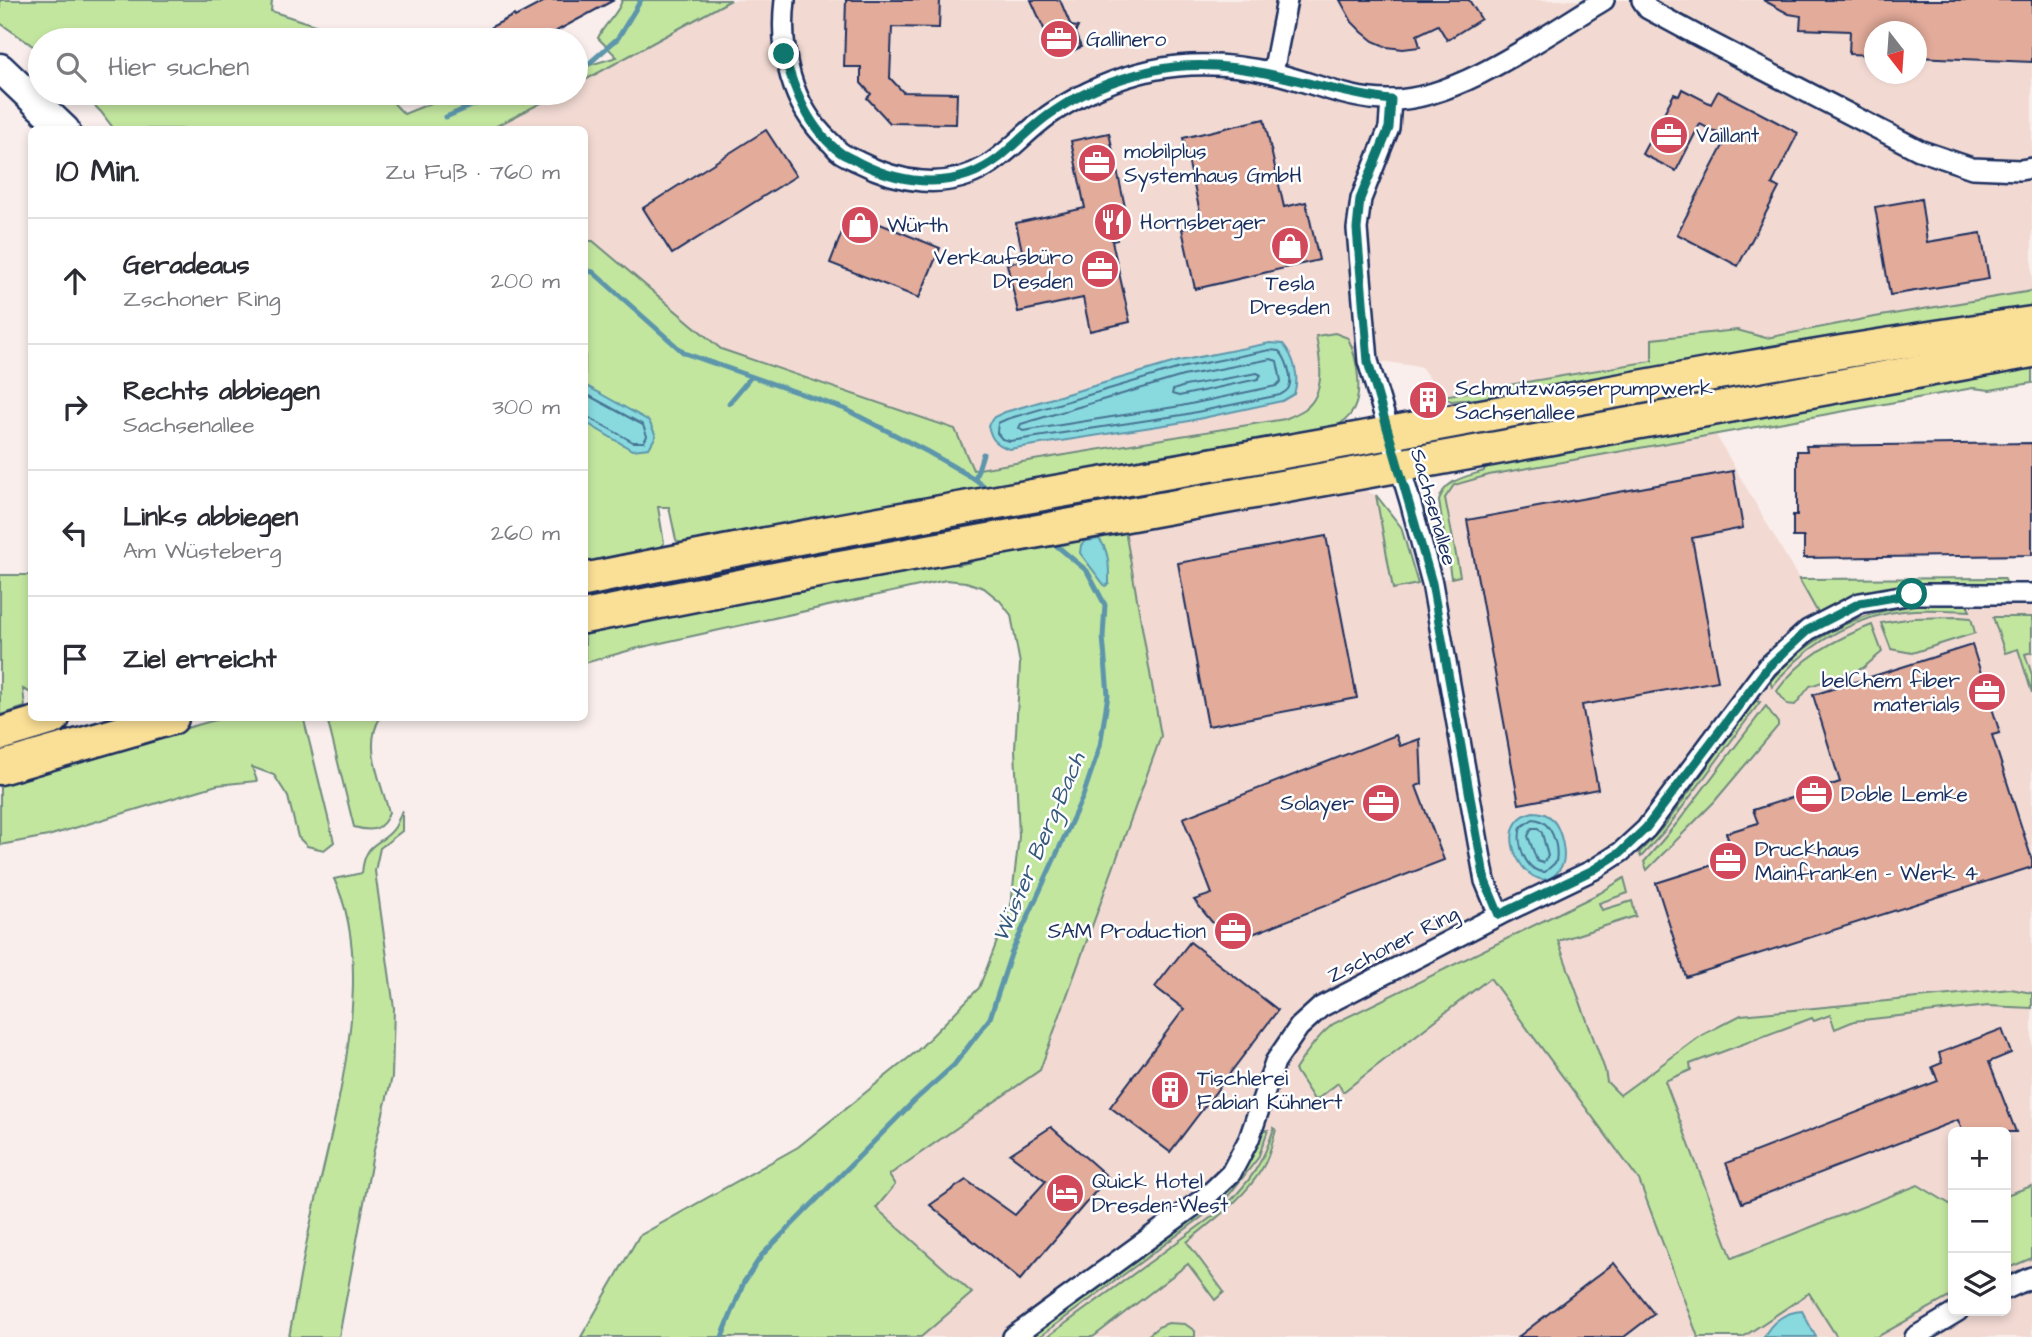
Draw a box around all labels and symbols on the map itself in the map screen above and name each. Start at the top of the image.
office icon: Gallinero [1038,18,1080,60]
north arrow [1864,21,1927,84]
place label: Gallinero [1086,25,1166,54]
route end [768,38,799,69]
office icon: Vaillant [1648,114,1690,156]
place label: Vaillant [1696,121,1760,150]
place label: mobilplus Systemhaus GmbH [1124,137,1302,192]
office icon: mobilplus Systemhaus GmbH [1076,142,1118,184]
restaurant icon: Hornsberger [1092,201,1134,243]
shop icon: Würth [839,204,881,246]
place label: Hornsberger [1140,208,1266,239]
place label: Würth [887,211,948,240]
shop icon: Tesla Dresden [1269,225,1311,267]
place label: Verkaufsbüro Dresden [934,243,1073,296]
office icon: Verkaufsbüro Dresden [1079,248,1121,290]
place label: Tesla Dresden [1250,269,1330,322]
place label: Schmutzwasserpumpwerk Sachsenallee [1455,374,1713,427]
building icon: Schmutzwasserpumpwerk Sachsenallee [1407,379,1449,421]
street label: Sachsenallee [1403,445,1464,569]
route start [1896,578,1927,609]
place label: belChem fiber materials [1822,666,1960,719]
office icon: belChem fiber materials [1966,671,2008,713]
water label: Wüster Berg-Bach [985,746,1095,947]
office icon: Doble Lemke [1793,773,1835,815]
place label: Doble Lemke [1841,780,1968,809]
office icon: Solayer [1360,782,1402,824]
place label: Solayer [1280,789,1354,820]
place label: Druckhaus Mainfranken - Werk 4 [1755,835,1978,888]
office icon: Druckhaus Mainfranken - Werk 4 [1707,840,1749,882]
street label: Zschoner Ring [1323,899,1465,992]
office icon: SAM Production [1212,910,1254,952]
place label: SAM Production [1048,917,1206,946]
place label: Tischlerei Fabian Kühnert [1197,1064,1343,1117]
building icon: Tischlerei Fabian Kühnert [1149,1069,1191,1111]
place label: Quick Hotel Dresden-West [1092,1167,1229,1220]
hotel icon: Quick Hotel Dresden-West [1044,1172,1086,1214]

